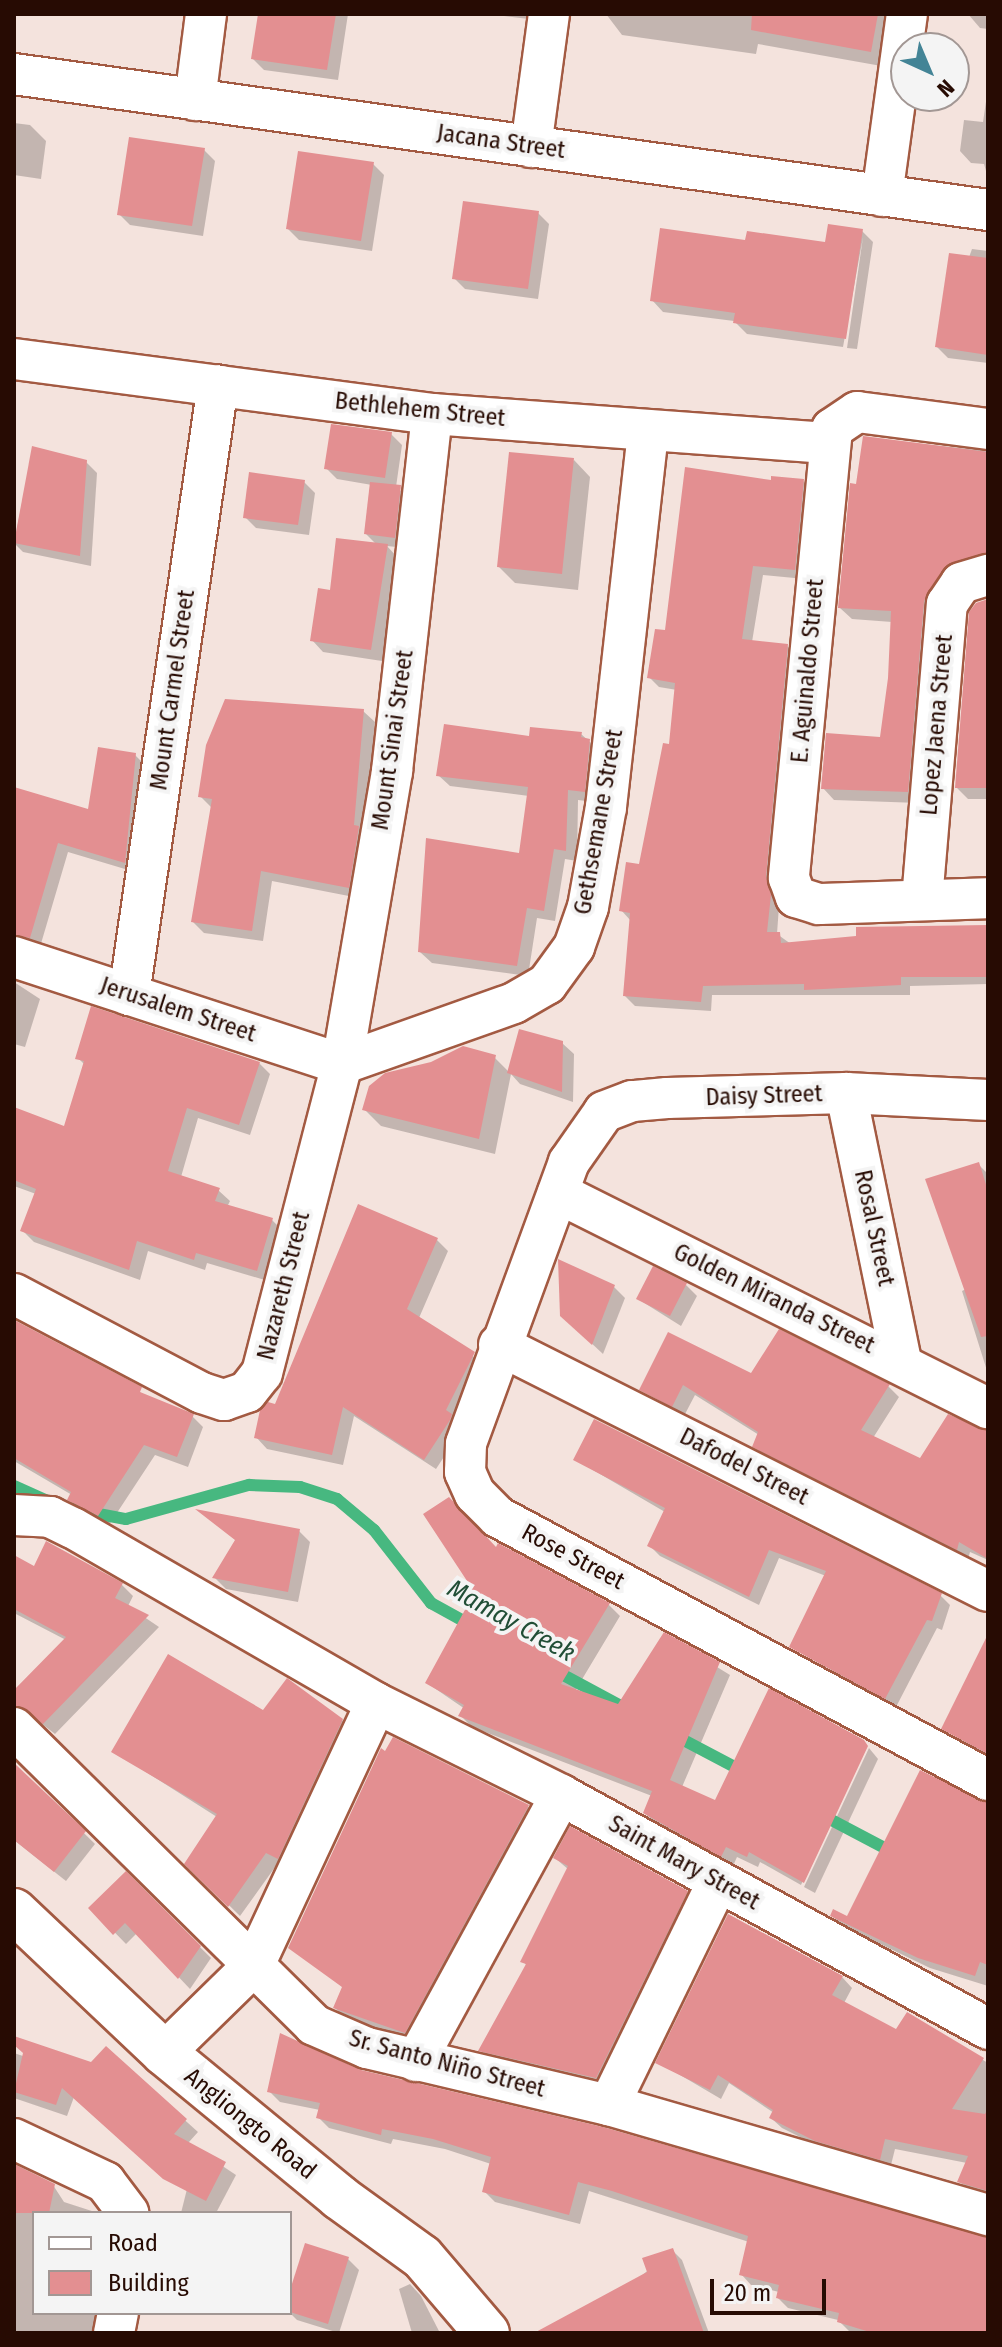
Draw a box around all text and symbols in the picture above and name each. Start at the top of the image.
north arrow [890,32,970,112]
text: N [932,74,960,102]
street label: Jacana Street [435,119,567,165]
street label: Bethlehem Street [333,387,507,433]
street label: E. Aguinaldo Street [786,578,830,764]
street label: Mount Carmel Street [145,588,201,792]
street label: Lopez Jaena Street [915,633,959,817]
street label: Mount Sinai Street [366,648,420,832]
street label: Gethsemane Street [569,727,629,917]
street label: Jerusalem Street [96,971,260,1049]
street label: Daisy Street [705,1080,823,1112]
street label: Rosal Street [848,1167,900,1289]
street label: Nazareth Street [252,1209,316,1363]
street label: Golden Miranda Street [669,1238,879,1360]
street label: Dafodel Street [675,1422,813,1512]
street label: Rose Street [517,1518,629,1596]
water label: Mamay Creek [442,1573,580,1669]
street label: Saint Mary Street [603,1810,765,1916]
street label: Sr. Santo Niño Street [346,2024,548,2104]
street label: Angliongto Road [178,2062,322,2186]
legend [32,2211,292,2315]
text: Road [108,2229,158,2257]
scale bar [714,2263,830,2313]
text: Building [108,2269,189,2297]
text: 20 m [724,2279,771,2307]

